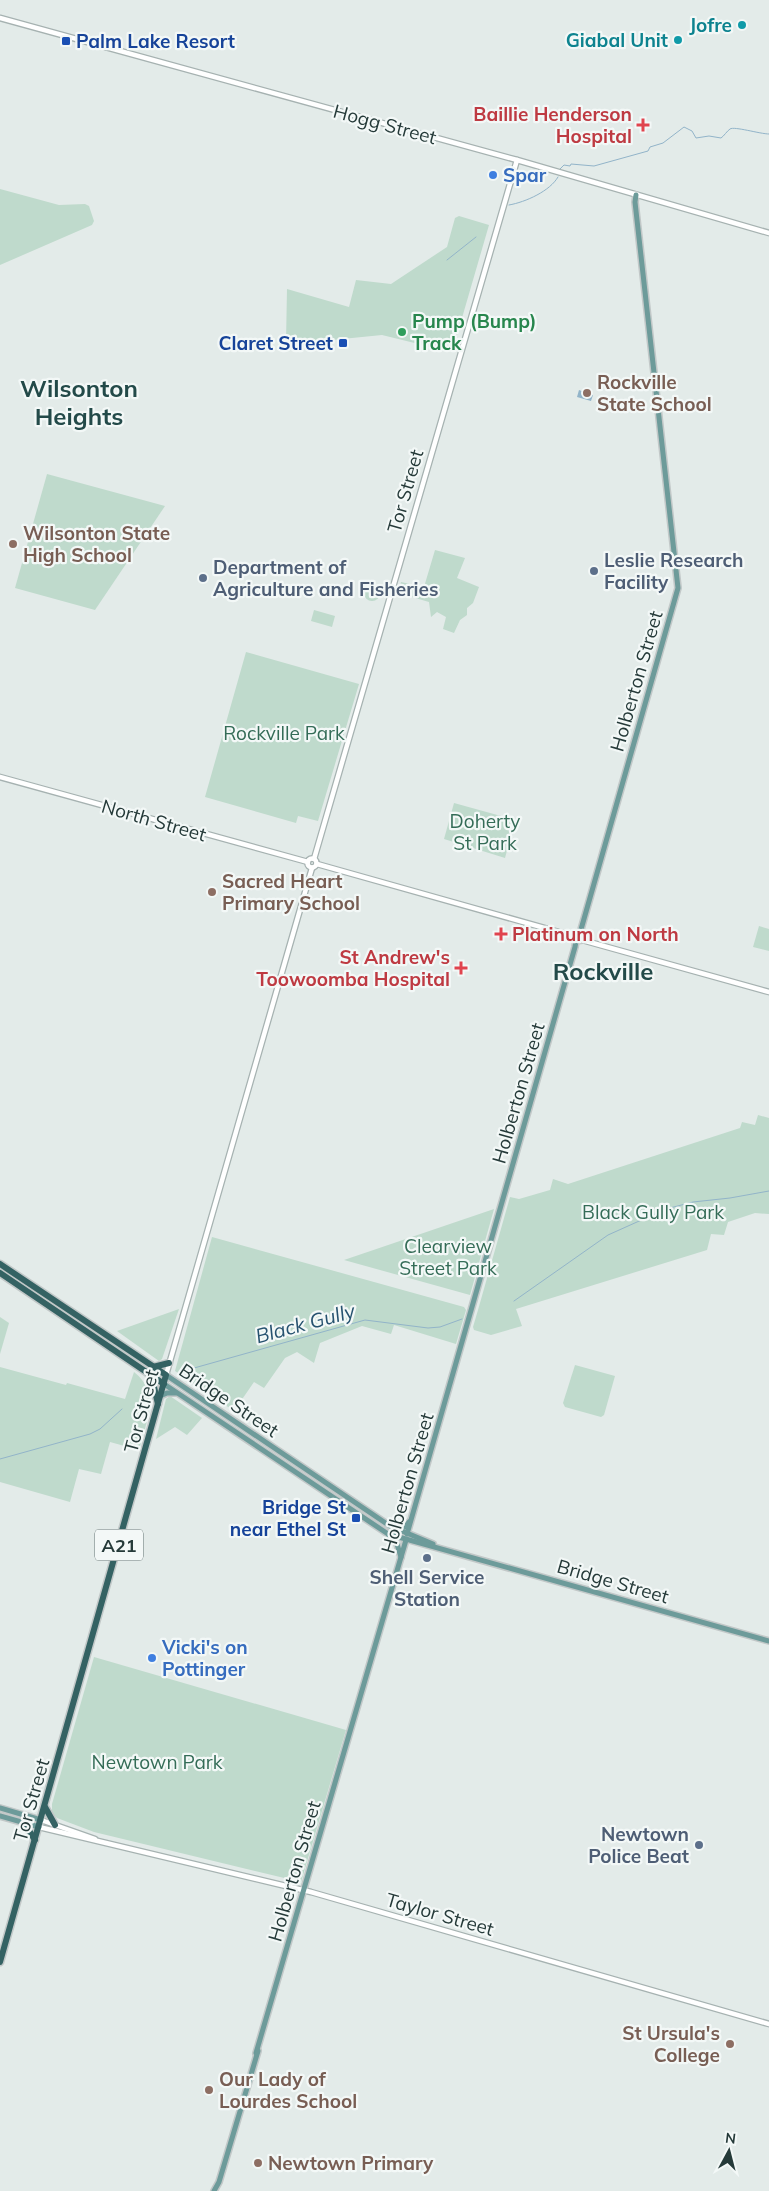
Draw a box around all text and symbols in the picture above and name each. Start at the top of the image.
place label: Jofre [689,13,732,37]
marker: Jofre [736,19,748,31]
place label: Giabal Unit [566,28,668,52]
place label: Palm Lake Resort [76,29,235,53]
marker: Giabal Unit [672,34,684,46]
marker: Palm Lake Resort [60,35,72,47]
street label: Hogg Street [331,99,440,149]
place label: Baillie Henderson Hospital [473,102,632,148]
marker: Baillie Henderson Hospital [636,118,650,132]
place label: Spar [503,163,547,187]
marker: Spar [487,169,499,181]
place label: Pump (Bump) Track [412,309,537,355]
marker: Pump (Bump) Track [396,326,408,338]
place label: Claret Street [218,331,333,355]
marker: Claret Street [337,337,349,349]
place label: Rockville State School [597,370,712,416]
district label: Wilsonton Heights [20,373,138,431]
marker: Rockville State School [581,387,593,399]
street label: Tor Street [382,446,428,535]
place label: Wilsonton State High School [23,521,170,567]
marker: Wilsonton State High School [7,538,19,550]
place label: Leslie Research Facility [604,548,744,594]
place label: Department of Agriculture and Fisheries [213,555,439,601]
marker: Leslie Research Facility [588,565,600,577]
marker: Department of Agriculture and Fisheries [197,572,209,584]
street label: Holberton Street [604,608,668,754]
park label: Rockville Park [223,721,345,745]
street label: North Street [99,794,209,846]
park label: Doherty St Park [450,809,520,855]
place label: Sacred Heart Primary School [222,869,360,915]
marker: Sacred Heart Primary School [206,886,218,898]
place label: Platinum on North [512,922,679,946]
marker: Platinum on North [494,927,508,941]
place label: St Andrew's Toowoomba Hospital [256,945,450,991]
district label: Rockville [553,956,653,986]
marker: St Andrew's Toowoomba Hospital [454,961,468,975]
street label: Holberton Street [486,1020,550,1166]
park label: Black Gully Park [582,1200,724,1224]
park label: Clearview Street Park [399,1234,497,1280]
water label: Black Gully [252,1297,359,1348]
street label: Bridge Street [175,1358,284,1442]
street label: Tor Street [118,1366,164,1455]
street label: Holberton Street [375,1410,439,1556]
place label: Bridge St near Ethel St [230,1495,346,1541]
marker: Bridge St near Ethel St [350,1512,362,1524]
road number: A21 [95,1530,143,1560]
marker: Shell Service Station [421,1552,433,1564]
street label: Bridge Street [554,1554,672,1608]
place label: Shell Service Station [369,1565,485,1611]
place label: Vicki's on Pottinger [161,1635,248,1681]
marker: Vicki's on Pottinger [146,1652,158,1664]
park label: Newtown Park [92,1750,223,1774]
street label: Tor Street [8,1755,54,1844]
street label: Holberton Street [262,1798,326,1944]
place label: Newtown Police Beat [588,1822,689,1868]
marker: Newtown Police Beat [693,1839,705,1851]
street label: Taylor Street [383,1887,497,1941]
place label: St Ursula's College [622,2021,720,2067]
marker: St Ursula's College [724,2038,736,2050]
place label: Our Lady of Lourdes School [219,2067,357,2113]
marker: Our Lady of Lourdes School [203,2084,215,2096]
north arrow [704,2126,754,2176]
text: N [724,2129,737,2148]
place label: Newtown Primary [268,2151,434,2175]
marker: Newtown Primary [252,2157,264,2169]

